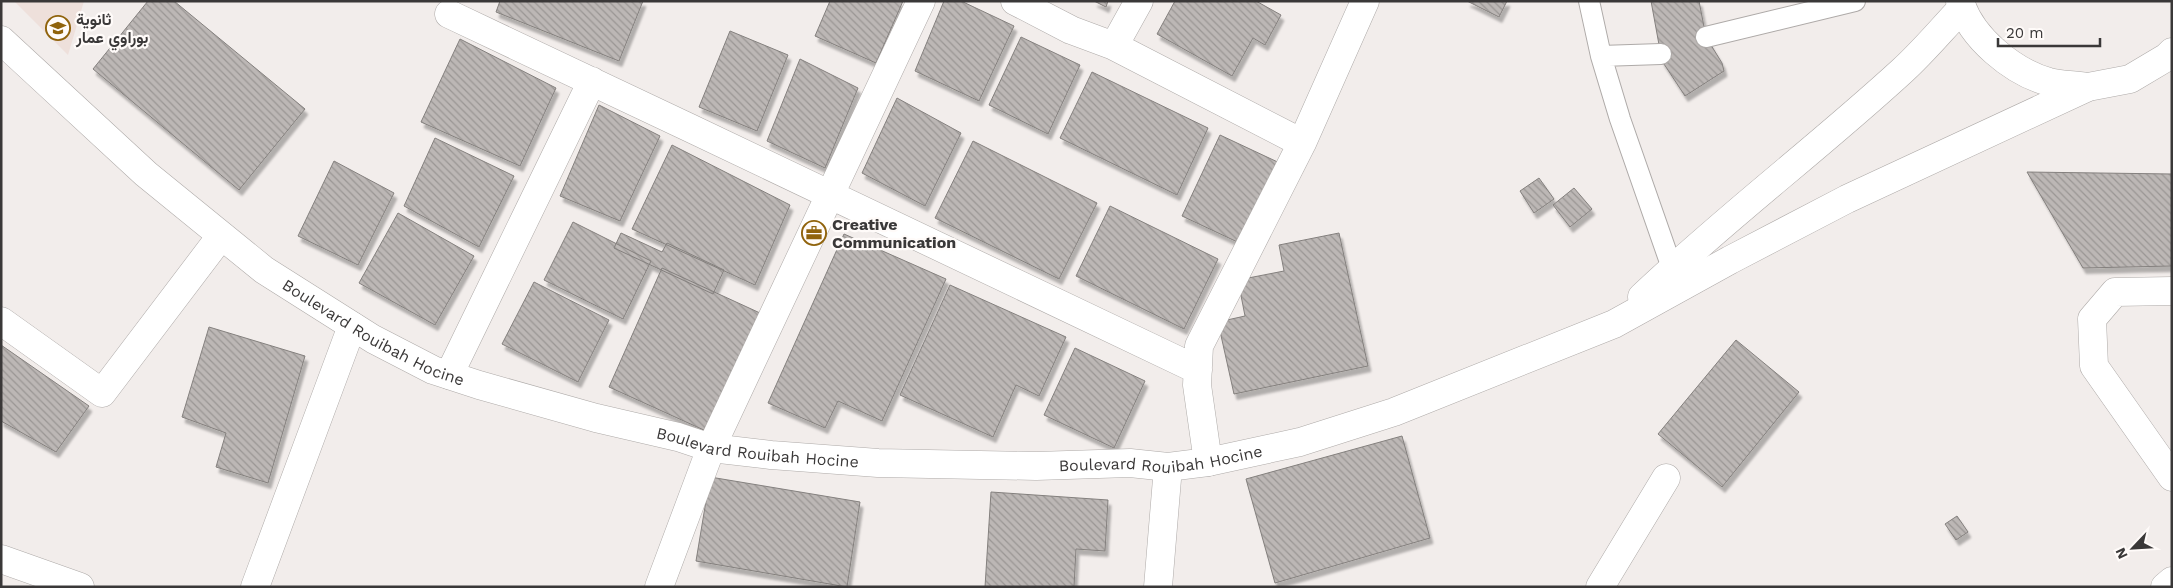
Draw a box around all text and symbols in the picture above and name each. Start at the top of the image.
place label: ثانوية بوراوي عمار [75,10,148,51]
school or university icon: ثانوية بوراوي عمار [45,15,71,41]
scale bar [1998,15,2100,47]
text: 20 m [2006,24,2044,42]
place label: Creative Communication [832,215,956,252]
office icon: Creative Communication [801,220,827,246]
street label: Boulevard Rouibah Hocine [279,275,467,389]
street label: Boulevard Rouibah Hocine [655,423,860,471]
street label: Boulevard Rouibah Hocine [1058,441,1264,477]
north arrow [2108,523,2158,573]
text: N [2112,545,2131,562]

